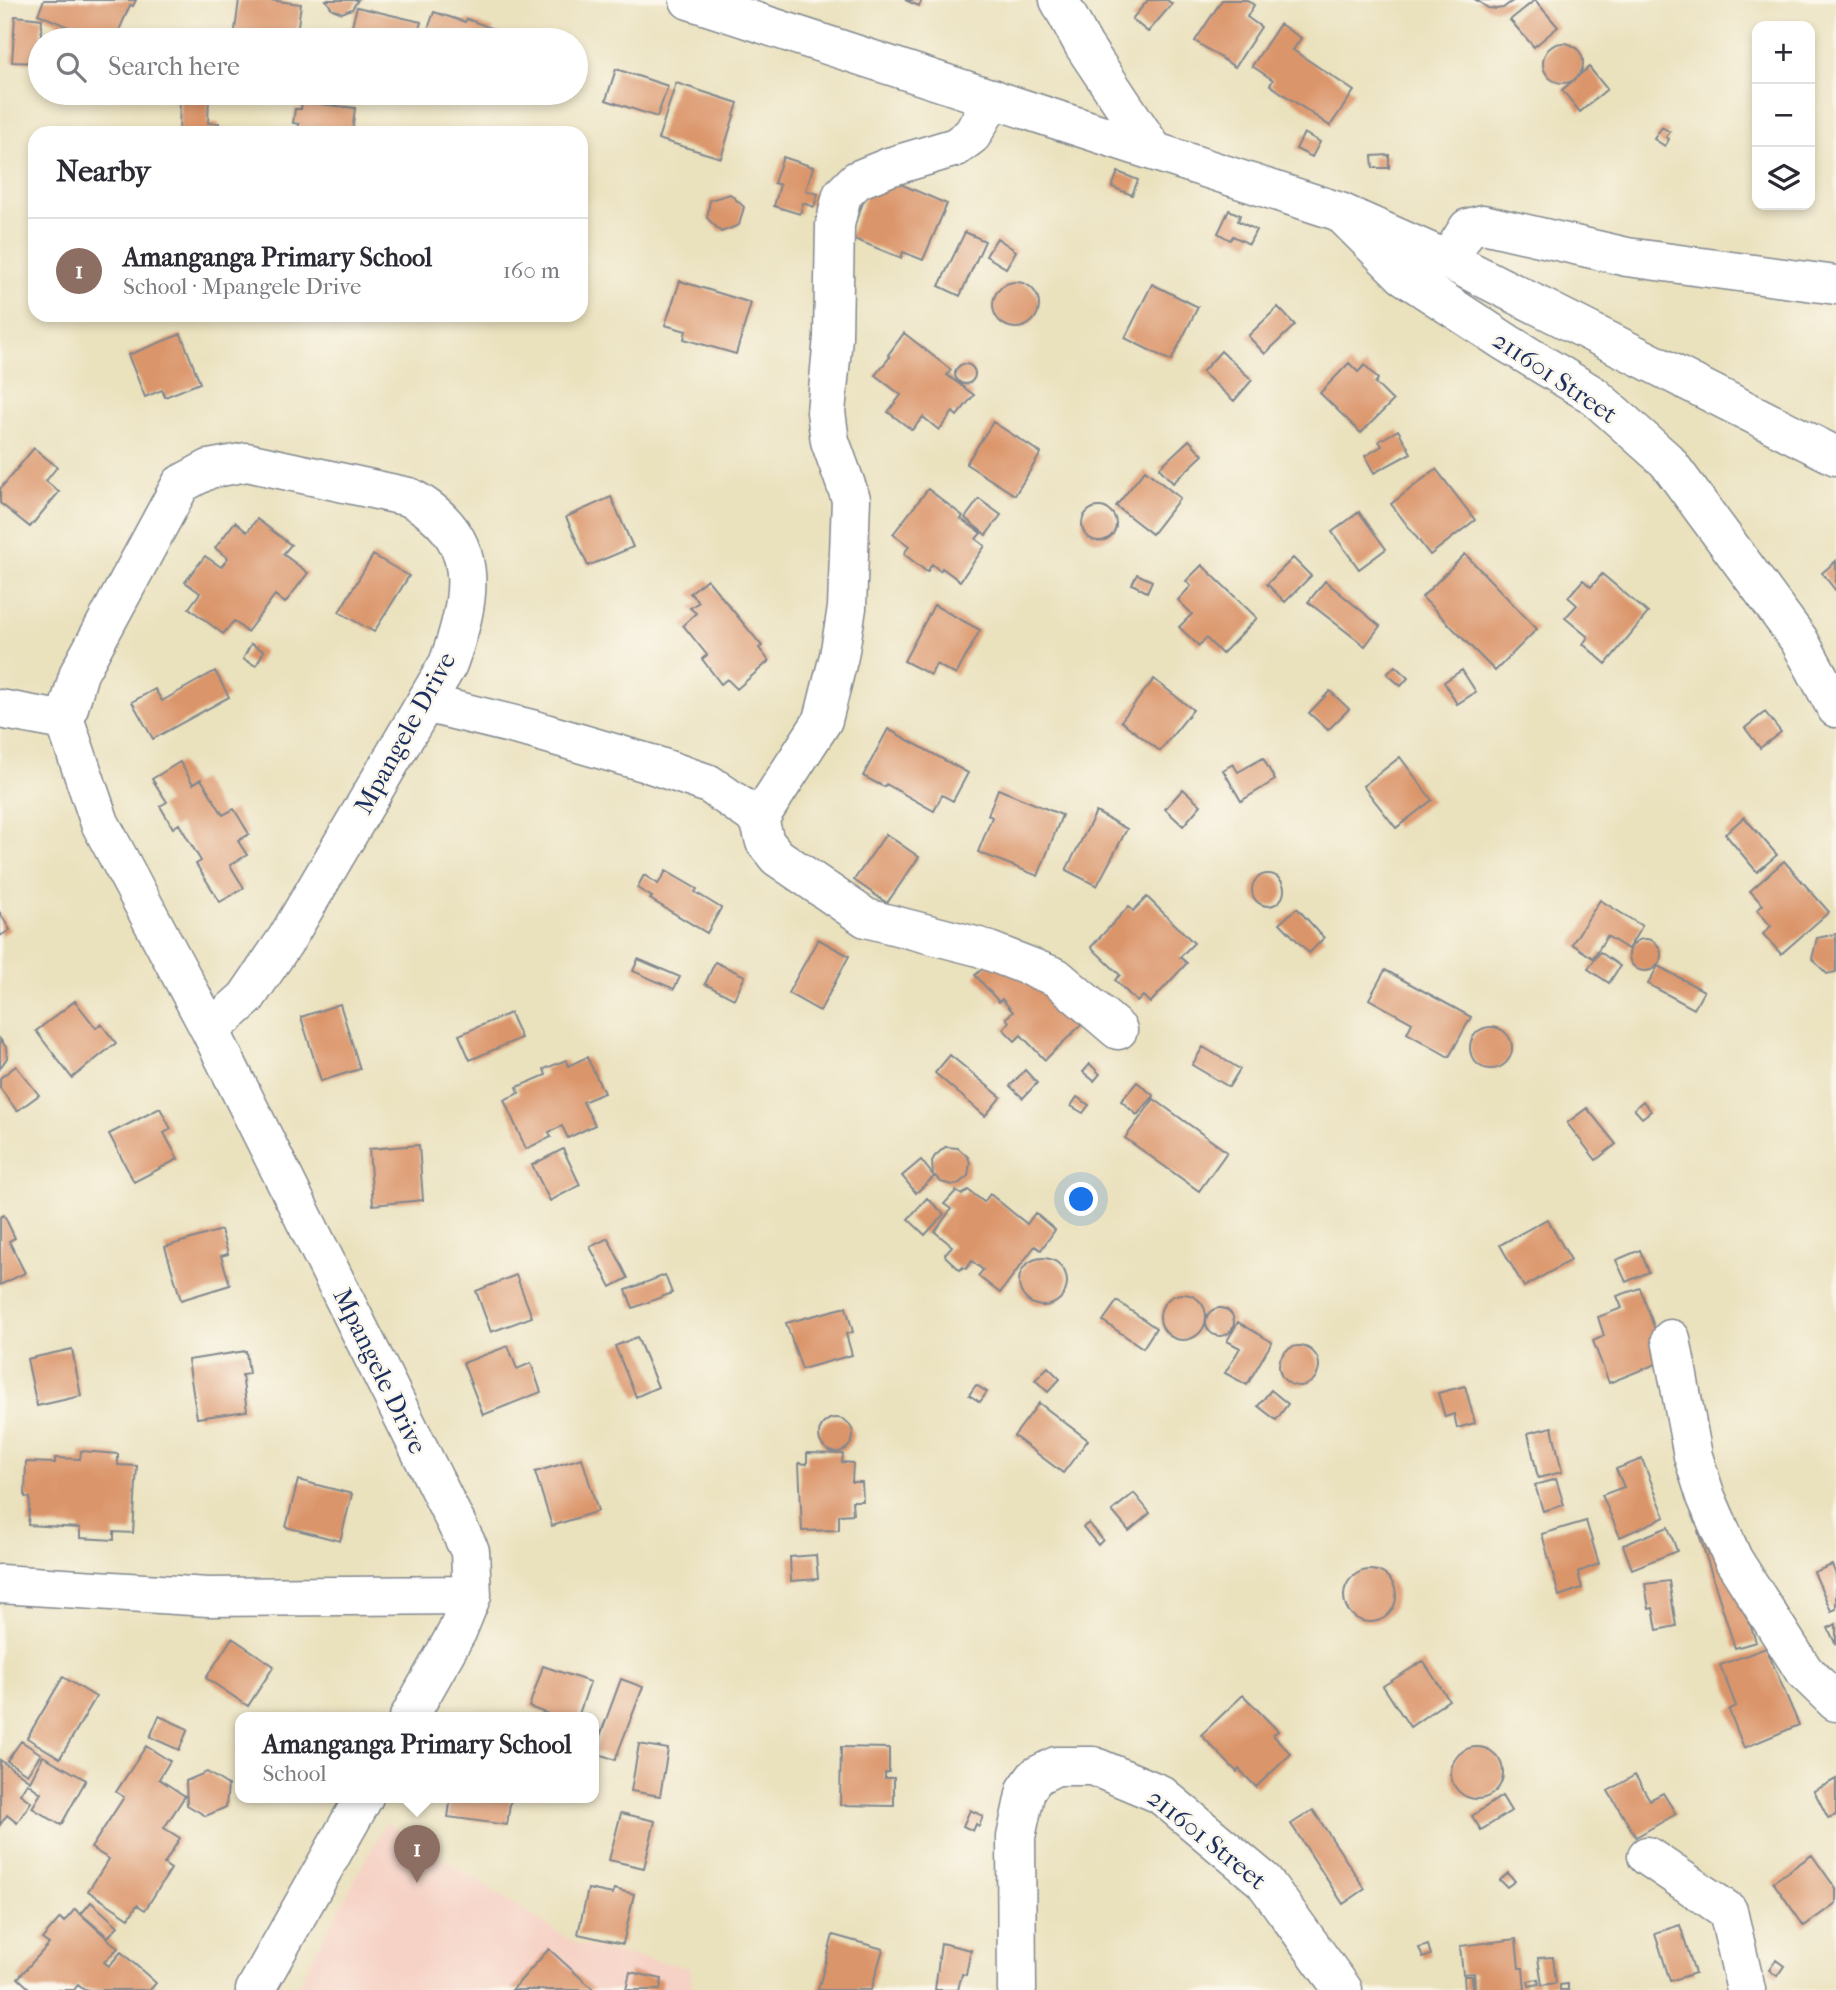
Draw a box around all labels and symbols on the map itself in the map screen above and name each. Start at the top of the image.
street label: 211601 Street [1487,324,1624,430]
street label: Mpangele Drive [348,646,462,819]
your location [1064,1182,1098,1216]
street label: Mpangele Drive [327,1283,434,1459]
street label: 211601 Street [1141,1782,1273,1897]
pin: 1 [394,1825,440,1883]

